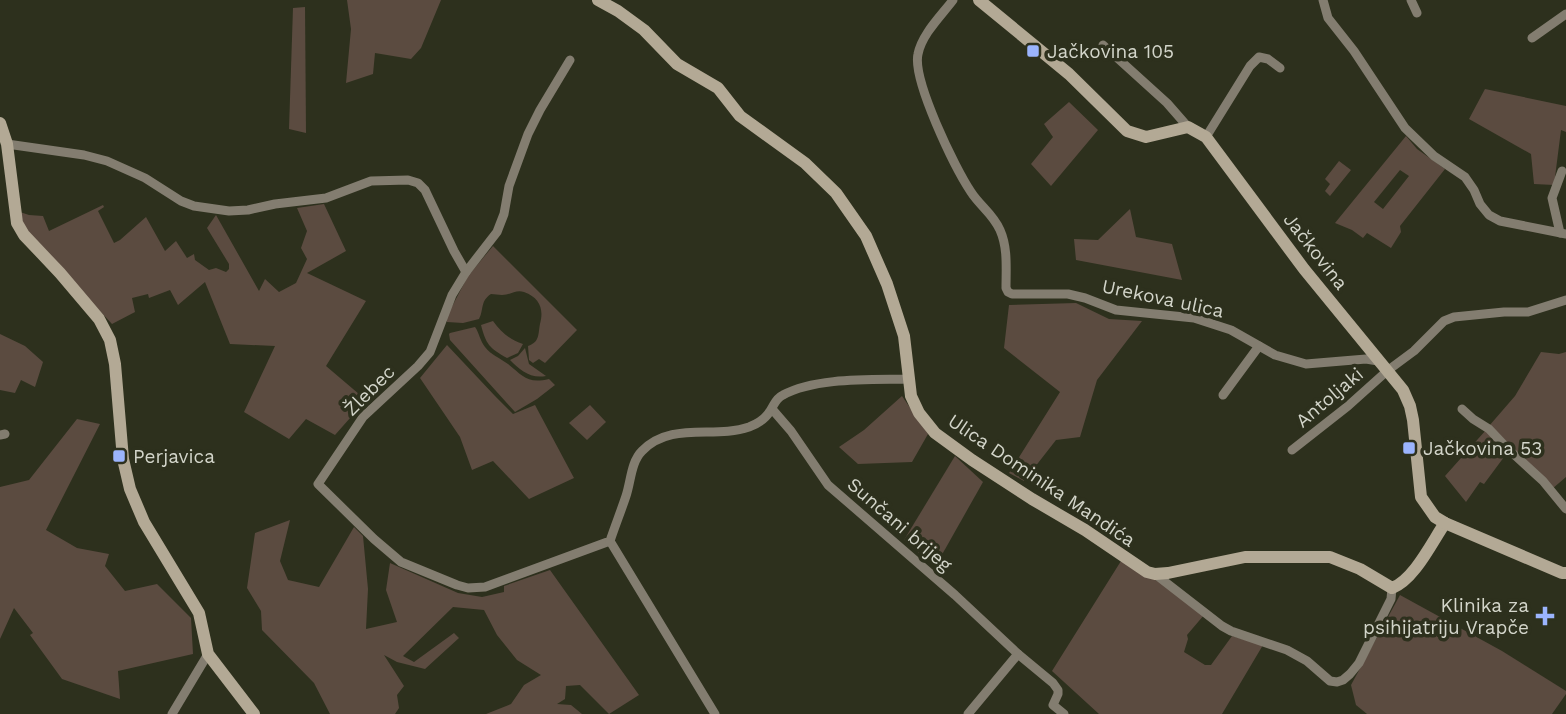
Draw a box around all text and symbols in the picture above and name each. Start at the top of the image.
place label: Jačkovina 105 [1047,40,1174,63]
marker: Jačkovina 105 [1025,43,1041,59]
street label: Jačkovina [1279,208,1353,294]
street label: Urekova ulica [1100,274,1226,323]
street label: Žlebec [339,360,399,420]
street label: Antoljaki [1291,363,1368,432]
street label: Ulica Dominika Mandića [944,409,1140,552]
place label: Jačkovina 53 [1423,437,1542,460]
marker: Jačkovina 53 [1401,440,1417,456]
place label: Perjavica [133,445,215,468]
marker: Perjavica [111,448,127,464]
street label: Sunčani brijeg [843,473,957,577]
place label: Klinika za psihijatriju Vrapče [1363,594,1529,639]
marker: Klinika za psihijatriju Vrapče [1535,606,1555,626]

